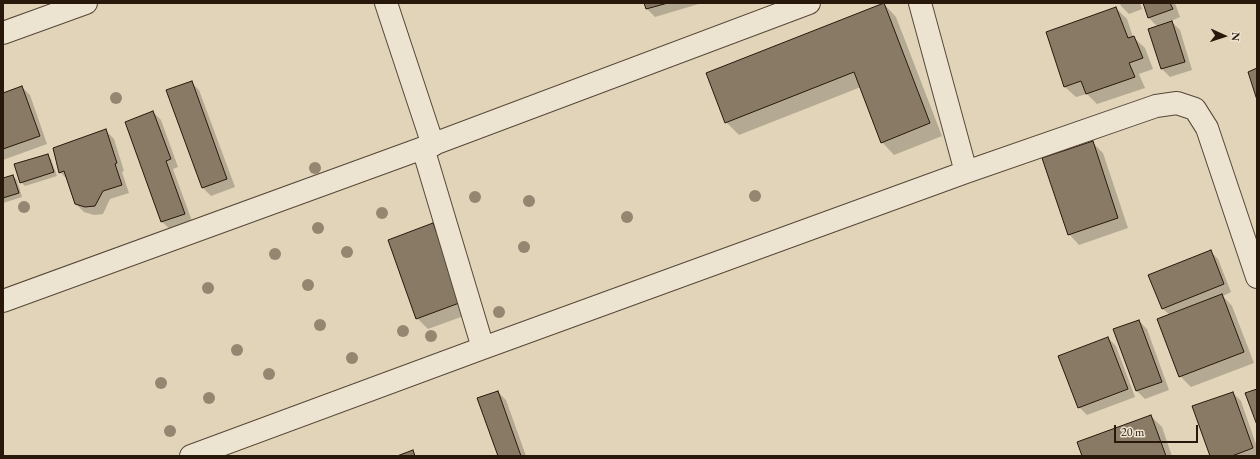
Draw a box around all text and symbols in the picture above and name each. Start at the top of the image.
north arrow [1204,16,1244,56]
text: N [1229,32,1243,41]
scale bar [1116,417,1200,443]
text: 20 m [1121,424,1144,440]

